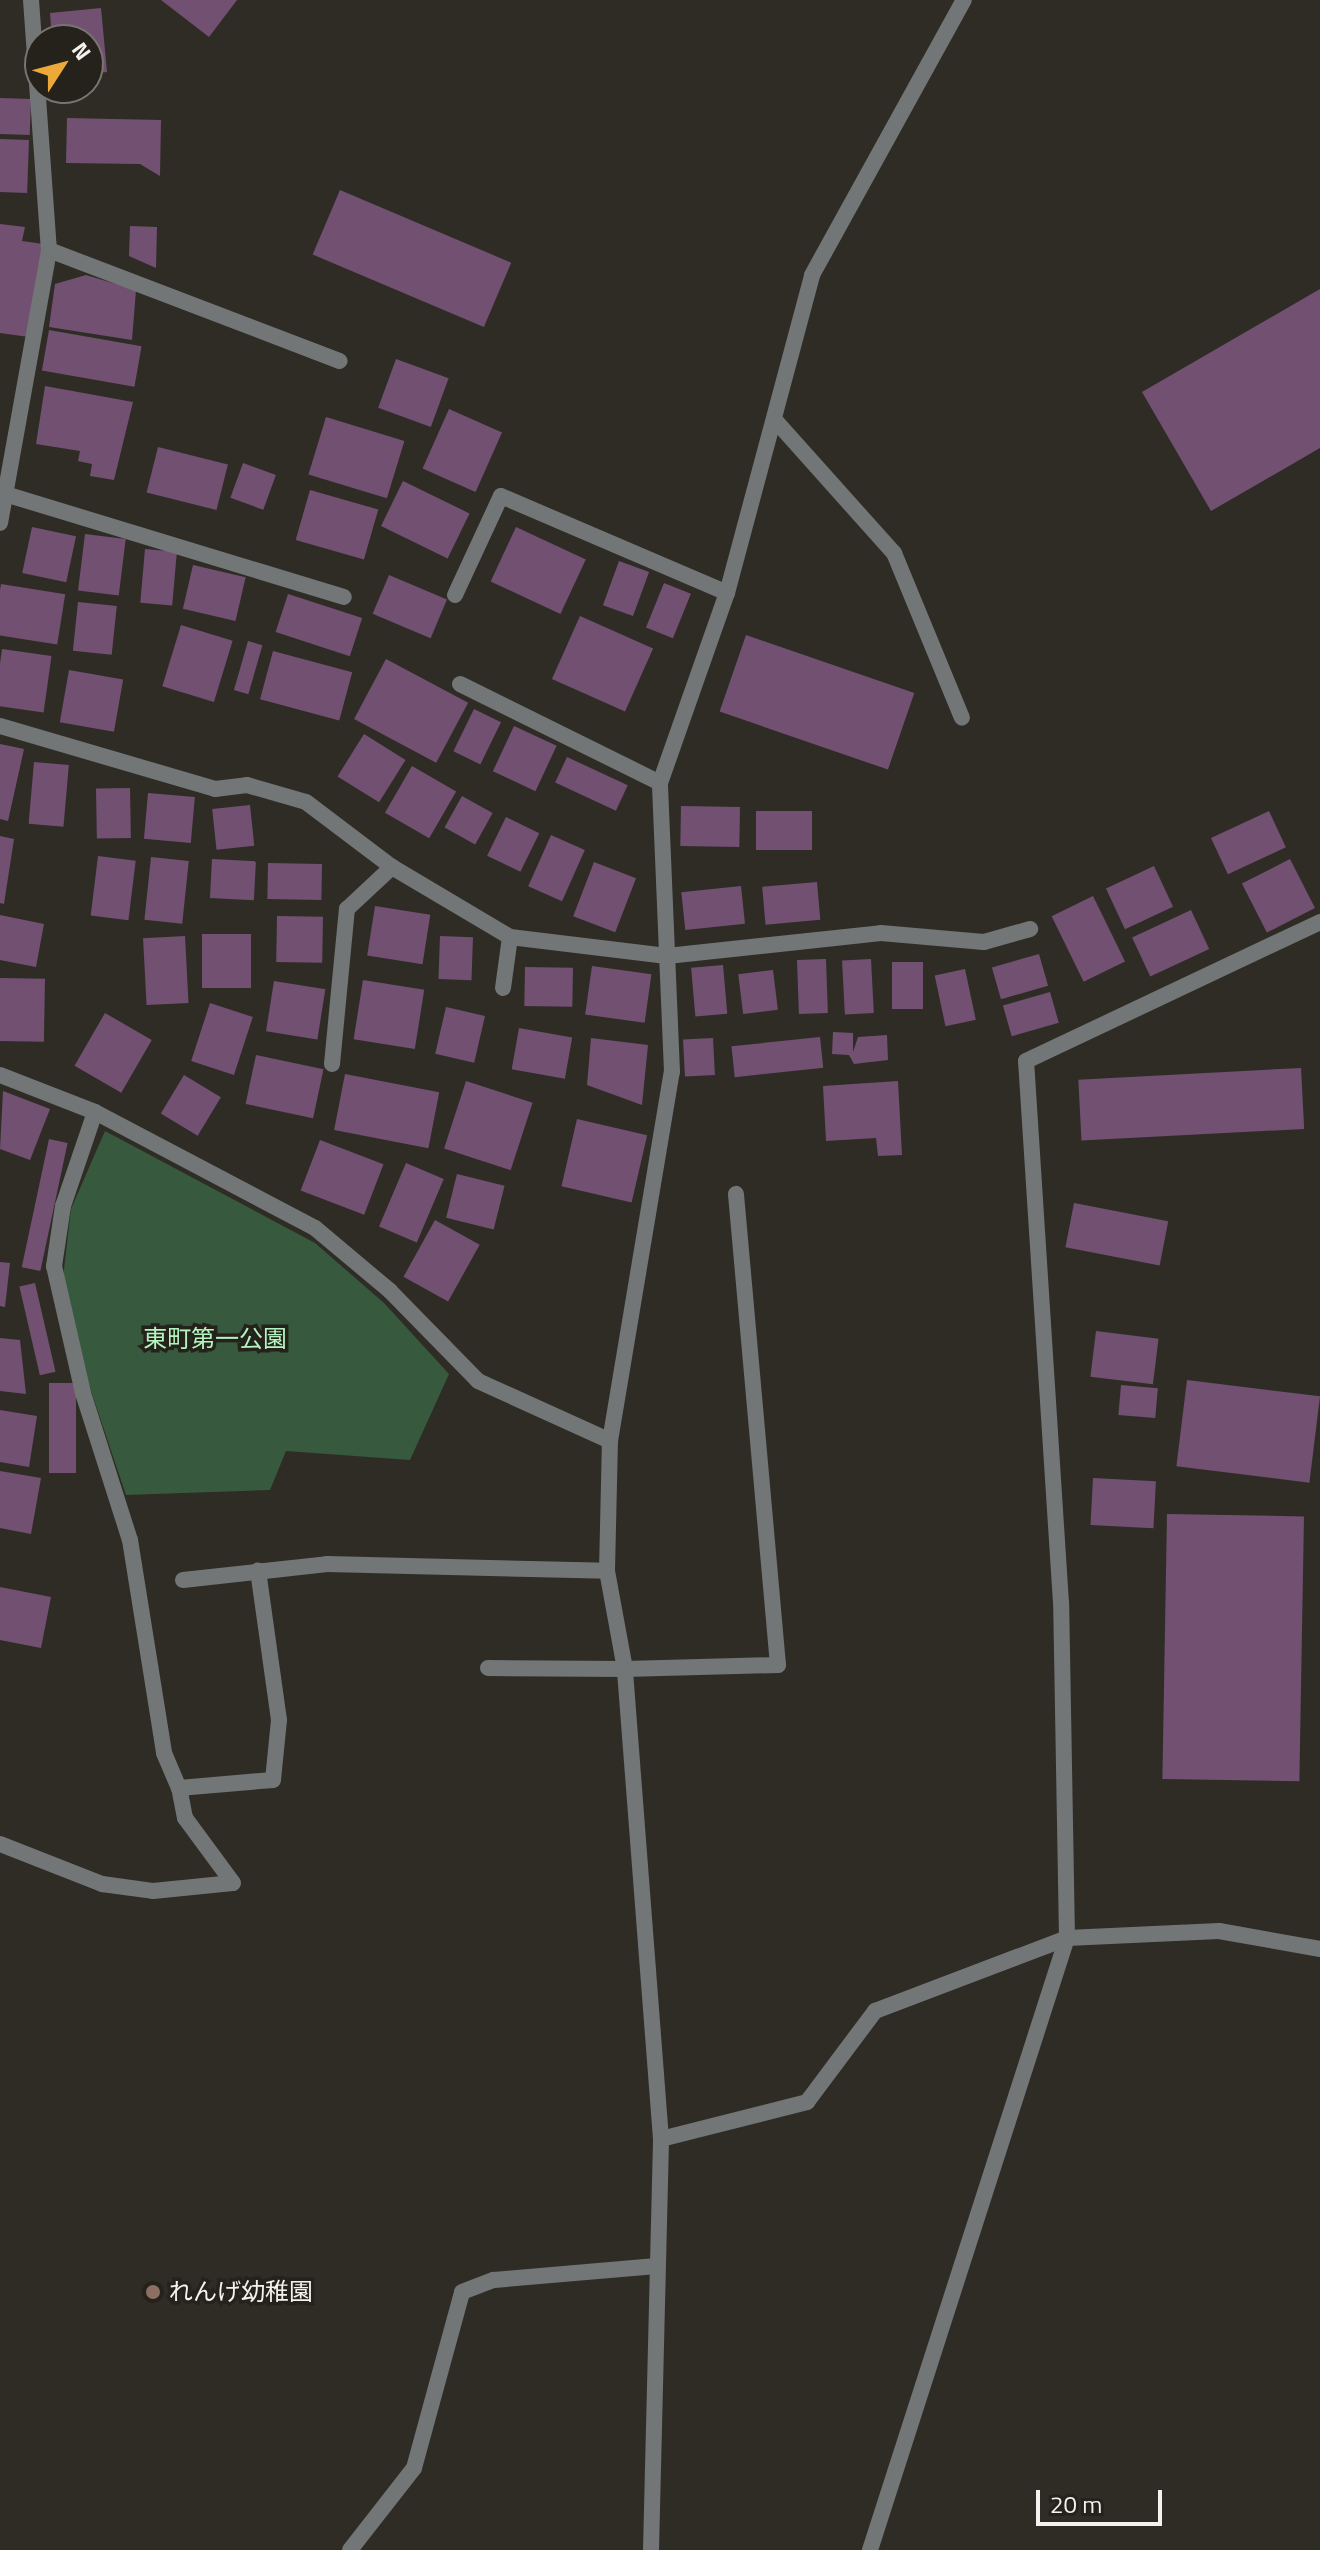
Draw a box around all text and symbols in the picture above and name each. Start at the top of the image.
north arrow [24,24,104,104]
text: N [64,35,100,67]
park label: 東町第一公園 [143,1325,287,1353]
place label: れんげ幼稚園 [169,2278,313,2306]
marker: れんげ幼稚園 [144,2283,162,2301]
scale bar [1040,2474,1166,2524]
text: 20 m [1050,2486,1102,2522]

